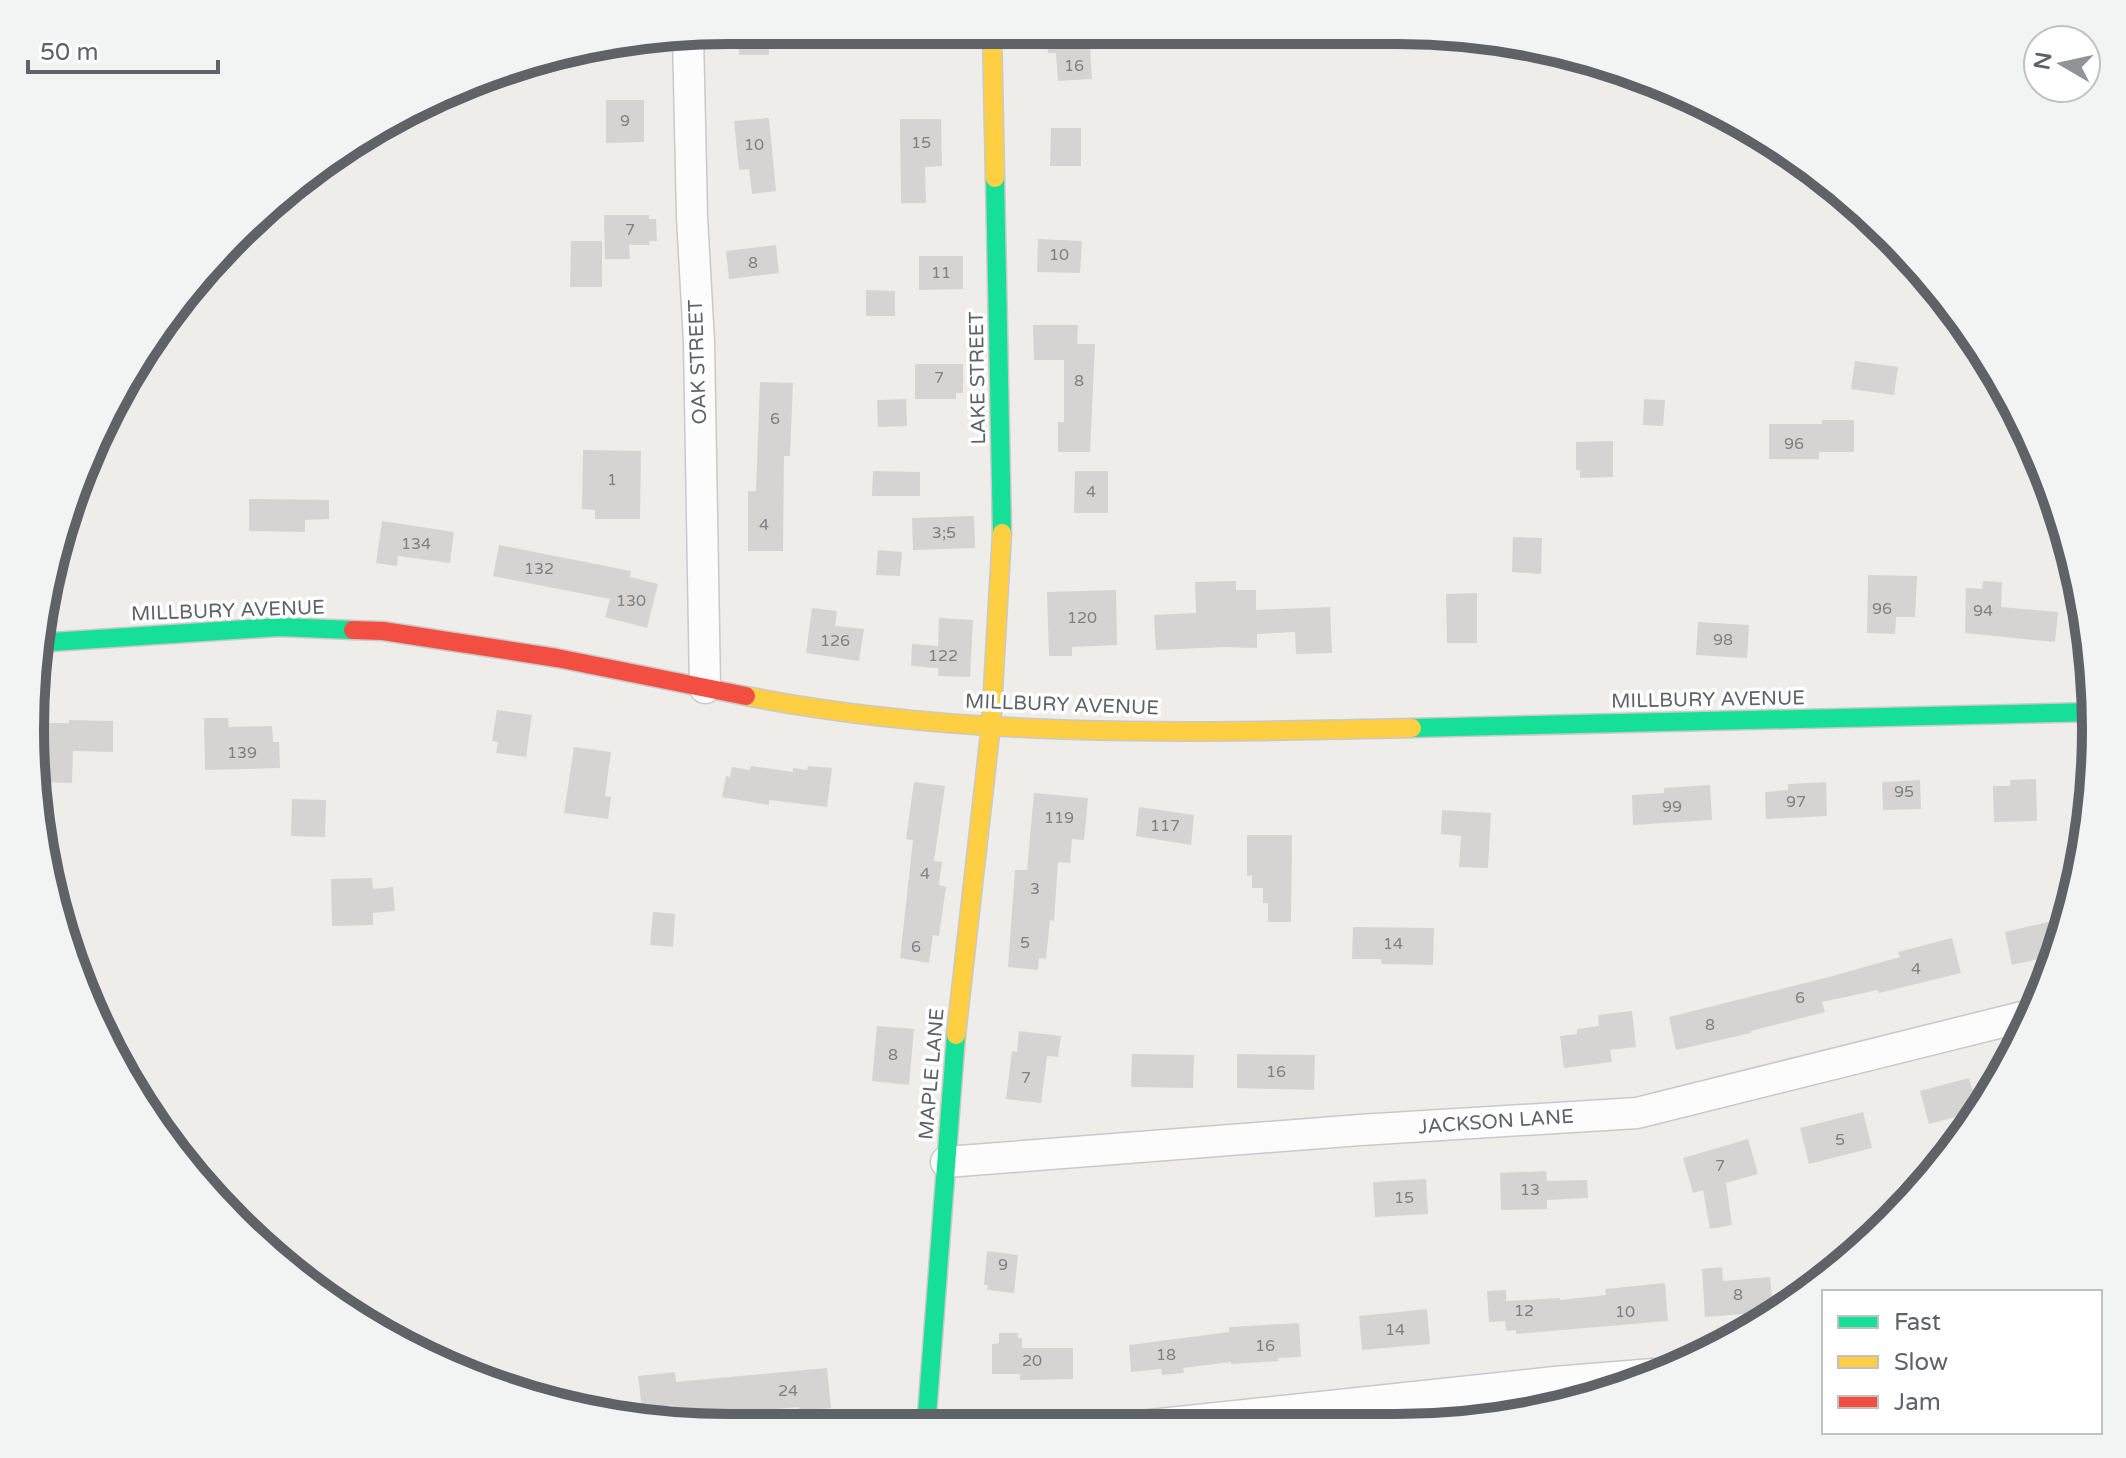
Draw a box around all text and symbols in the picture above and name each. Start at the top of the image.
scale bar [28,24,218,74]
north arrow [2022,24,2102,104]
text: 50 m [40,38,98,67]
text: N [2029,50,2057,72]
house number: 16 [1064,56,1084,76]
house number: 9 [620,111,630,131]
house number: 15 [911,133,931,153]
house number: 10 [744,135,764,155]
house number: 7 [625,220,635,240]
house number: 10 [1049,245,1069,265]
house number: 8 [748,253,758,273]
house number: 11 [931,263,951,283]
street label: OAK STREET [684,299,712,425]
street label: LAKE STREET [965,311,991,445]
house number: 7 [934,368,944,388]
house number: 8 [1074,371,1084,391]
house number: 6 [770,409,780,429]
house number: 96 [1784,434,1804,454]
house number: 1 [607,470,617,490]
house number: 4 [1086,482,1096,502]
house number: 4 [759,515,769,535]
house number: 3;5 [932,523,956,543]
house number: 134 [401,534,431,554]
house number: 132 [524,559,554,579]
house number: 130 [616,591,646,611]
street label: MILLBURY AVENUE [131,596,325,626]
house number: 96 [1872,599,1892,619]
house number: 94 [1973,601,1993,621]
house number: 120 [1067,608,1097,628]
house number: 98 [1713,630,1733,650]
house number: 126 [820,631,850,651]
house number: 122 [928,646,958,666]
street label: MILLBURY AVENUE [1611,686,1805,714]
street label: MILLBURY AVENUE [965,690,1159,720]
house number: 139 [227,743,257,763]
house number: 95 [1894,782,1914,802]
house number: 97 [1786,792,1806,812]
house number: 99 [1662,797,1682,817]
house number: 119 [1044,808,1074,828]
house number: 117 [1150,816,1180,836]
house number: 4 [920,864,930,884]
house number: 3 [1030,879,1040,899]
house number: 5 [1020,933,1030,953]
house number: 14 [1383,934,1403,954]
house number: 6 [911,937,921,957]
house number: 4 [1911,959,1921,979]
house number: 6 [1795,988,1805,1008]
street label: MAPLE LANE [914,1007,950,1141]
house number: 8 [1705,1015,1715,1035]
house number: 8 [888,1045,898,1065]
house number: 16 [1266,1062,1286,1082]
house number: 7 [1021,1068,1031,1088]
street label: JACKSON LANE [1417,1105,1575,1139]
house number: 5 [1835,1130,1845,1150]
house number: 7 [1715,1156,1725,1176]
house number: 13 [1520,1180,1540,1200]
house number: 15 [1394,1188,1414,1208]
house number: 9 [998,1255,1008,1275]
house number: 8 [1733,1285,1743,1305]
legend [1822,1290,2102,1434]
house number: 12 [1514,1301,1534,1321]
house number: 10 [1615,1302,1635,1322]
text: Fast [1894,1308,1941,1337]
house number: 14 [1385,1320,1405,1340]
house number: 16 [1255,1336,1275,1356]
house number: 18 [1156,1345,1176,1365]
text: Slow [1894,1348,1948,1377]
house number: 20 [1022,1351,1042,1371]
house number: 24 [778,1381,798,1401]
text: Jam [1894,1388,1941,1417]

